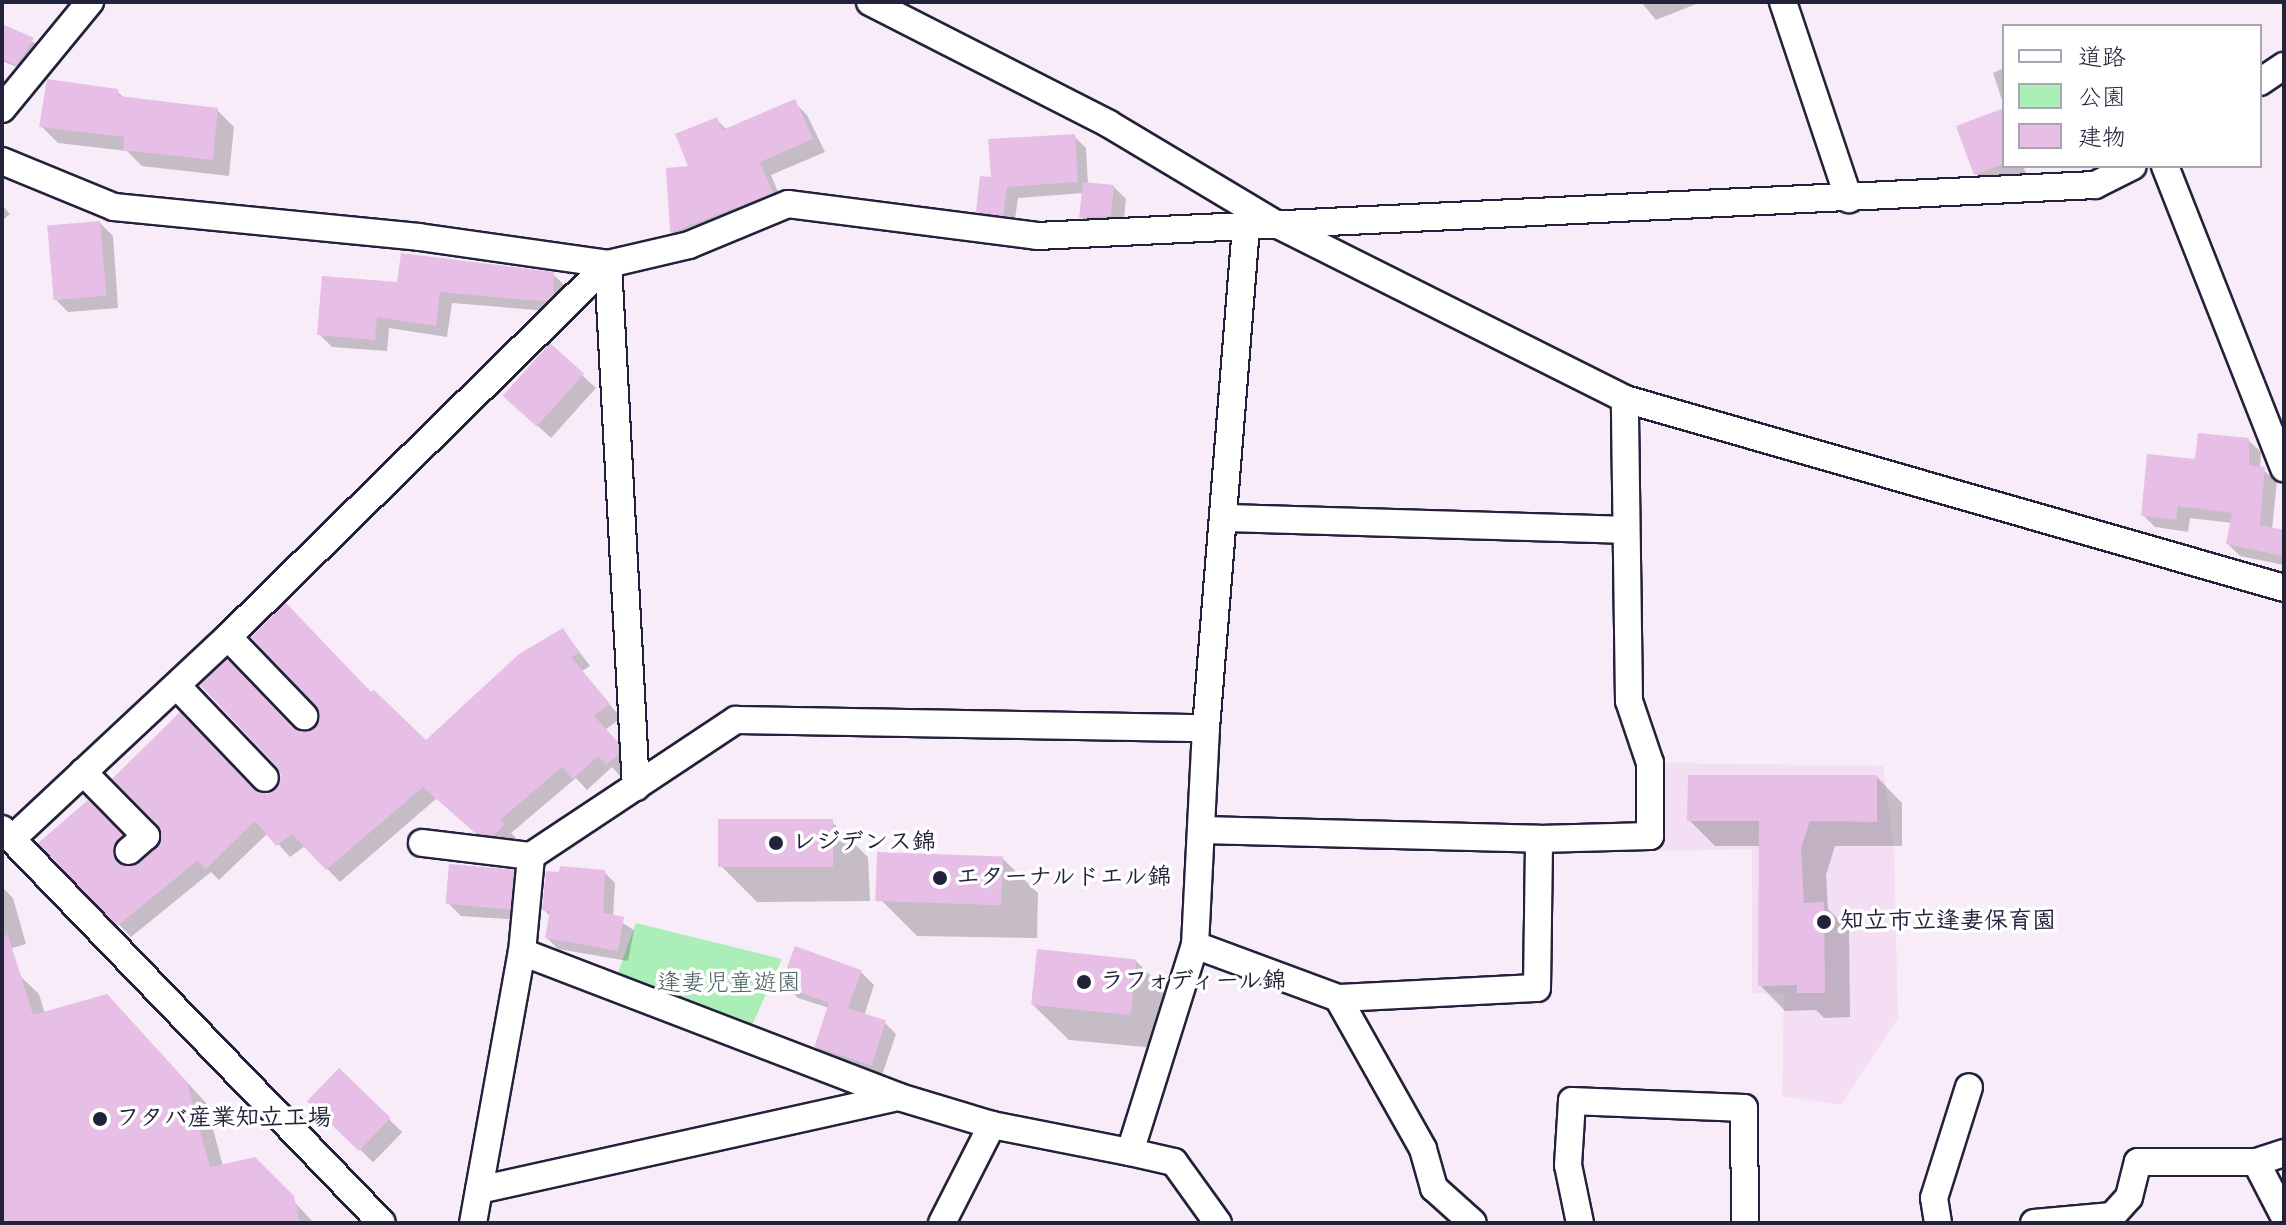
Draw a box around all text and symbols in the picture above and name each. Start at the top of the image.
legend [2002,24,2262,168]
text: 道路 [2078,41,2126,75]
text: 公園 [2078,81,2126,115]
text: 建物 [2078,121,2126,155]
place label: レジデンス錦 [792,829,936,857]
marker: レジデンス錦 [767,834,785,852]
place label: エターナルドエル錦 [956,864,1172,892]
marker: エターナルドエル錦 [931,869,949,887]
place label: 知立市立逢妻保育園 [1840,908,2056,936]
marker: 知立市立逢妻保育園 [1815,913,1833,931]
place label: ラフォディール錦 [1100,968,1292,996]
park label: 逢妻児童遊園 [657,970,801,998]
marker: ラフォディール錦 [1075,973,1093,991]
place label: フタバ産業知立工場 [116,1105,332,1133]
marker: フタバ産業知立工場 [91,1110,109,1128]

